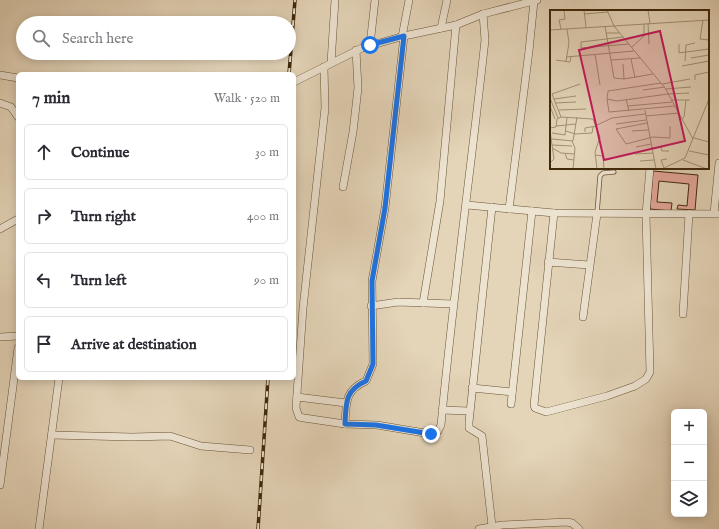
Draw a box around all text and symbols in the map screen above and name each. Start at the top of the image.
inset map [550,10,709,169]
search box [16,16,296,60]
icon: search [30,27,52,49]
text: Search here [62,29,133,48]
route start [361,36,379,54]
text: 7 min [32,88,70,109]
text: Walk · 520 m [214,90,280,107]
icon: ahead [33,141,55,163]
text: Continue [71,143,129,162]
text: 30 m [255,144,279,161]
icon: right [33,205,55,227]
text: Turn right [71,207,136,226]
text: 400 m [247,208,279,225]
icon: left [33,269,55,291]
text: Turn left [71,271,127,290]
text: 90 m [254,272,279,289]
icon: arrive [33,333,55,355]
text: Arrive at destination [71,335,197,354]
map controls [671,409,707,517]
button: + [671,409,707,445]
route end [422,425,440,443]
button: − [671,445,707,481]
button: layers [671,481,707,517]

